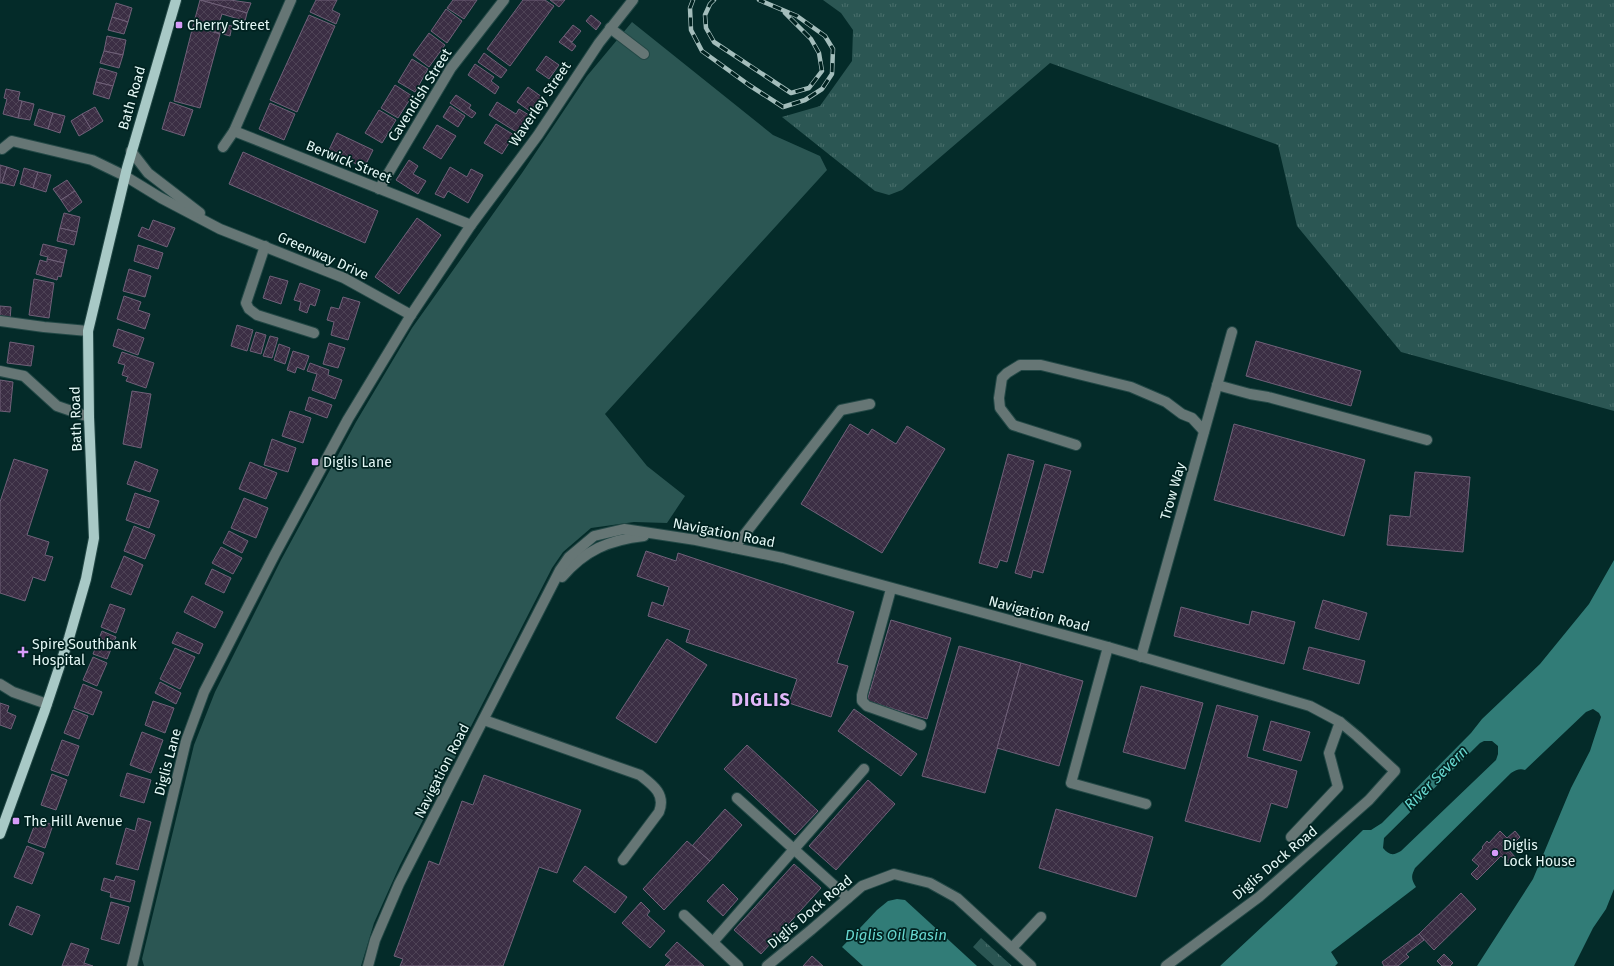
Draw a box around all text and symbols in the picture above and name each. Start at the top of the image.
place label: Cherry Street [187,17,271,34]
marker: Cherry Street [174,20,184,30]
street label: Cavendish Street [385,45,456,145]
street label: Waverley Street [505,58,575,150]
street label: Bath Road [115,64,149,132]
street label: Berwick Street [304,137,395,187]
street label: Greenway Drive [275,228,371,284]
street label: Bath Road [66,386,86,452]
place label: Diglis Lane [323,454,392,471]
marker: Diglis Lane [310,457,320,467]
street label: Trow Way [1157,460,1189,522]
street label: Navigation Road [671,515,777,551]
street label: Navigation Road [987,592,1091,636]
place label: Spire Southbank Hospital [32,636,137,669]
marker: Spire Southbank Hospital [17,646,29,658]
district label: DIGLIS [731,689,791,711]
street label: Navigation Road [411,721,473,821]
street label: Diglis Lane [151,727,185,797]
water label: River Severn [1400,742,1472,814]
place label: The Hill Avenue [24,813,123,830]
marker: The Hill Avenue [11,816,21,826]
street label: Diglis Dock Road [1229,823,1321,903]
place label: Diglis Lock House [1503,837,1575,870]
marker: Diglis Lock House [1490,848,1500,858]
street label: Diglis Dock Road [764,872,856,952]
water label: Diglis Oil Basin [845,926,947,944]

